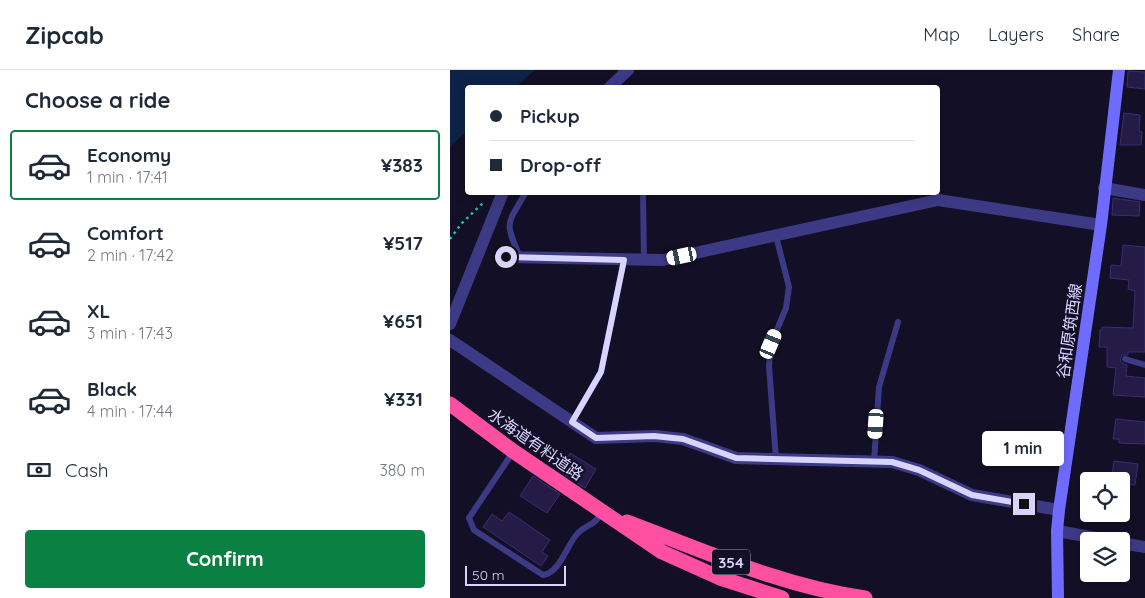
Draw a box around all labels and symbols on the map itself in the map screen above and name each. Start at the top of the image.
route start [495,246,517,268]
car [665,246,698,266]
street label: 谷和原筑西線 [1052,282,1086,380]
car [758,327,783,361]
street label: 水海道有料道路 [484,404,588,484]
car [867,409,884,439]
callout: 1 min [983,432,1065,466]
route end [1013,493,1035,515]
road number: 354 [712,550,750,574]
scale bar [465,563,566,586]

